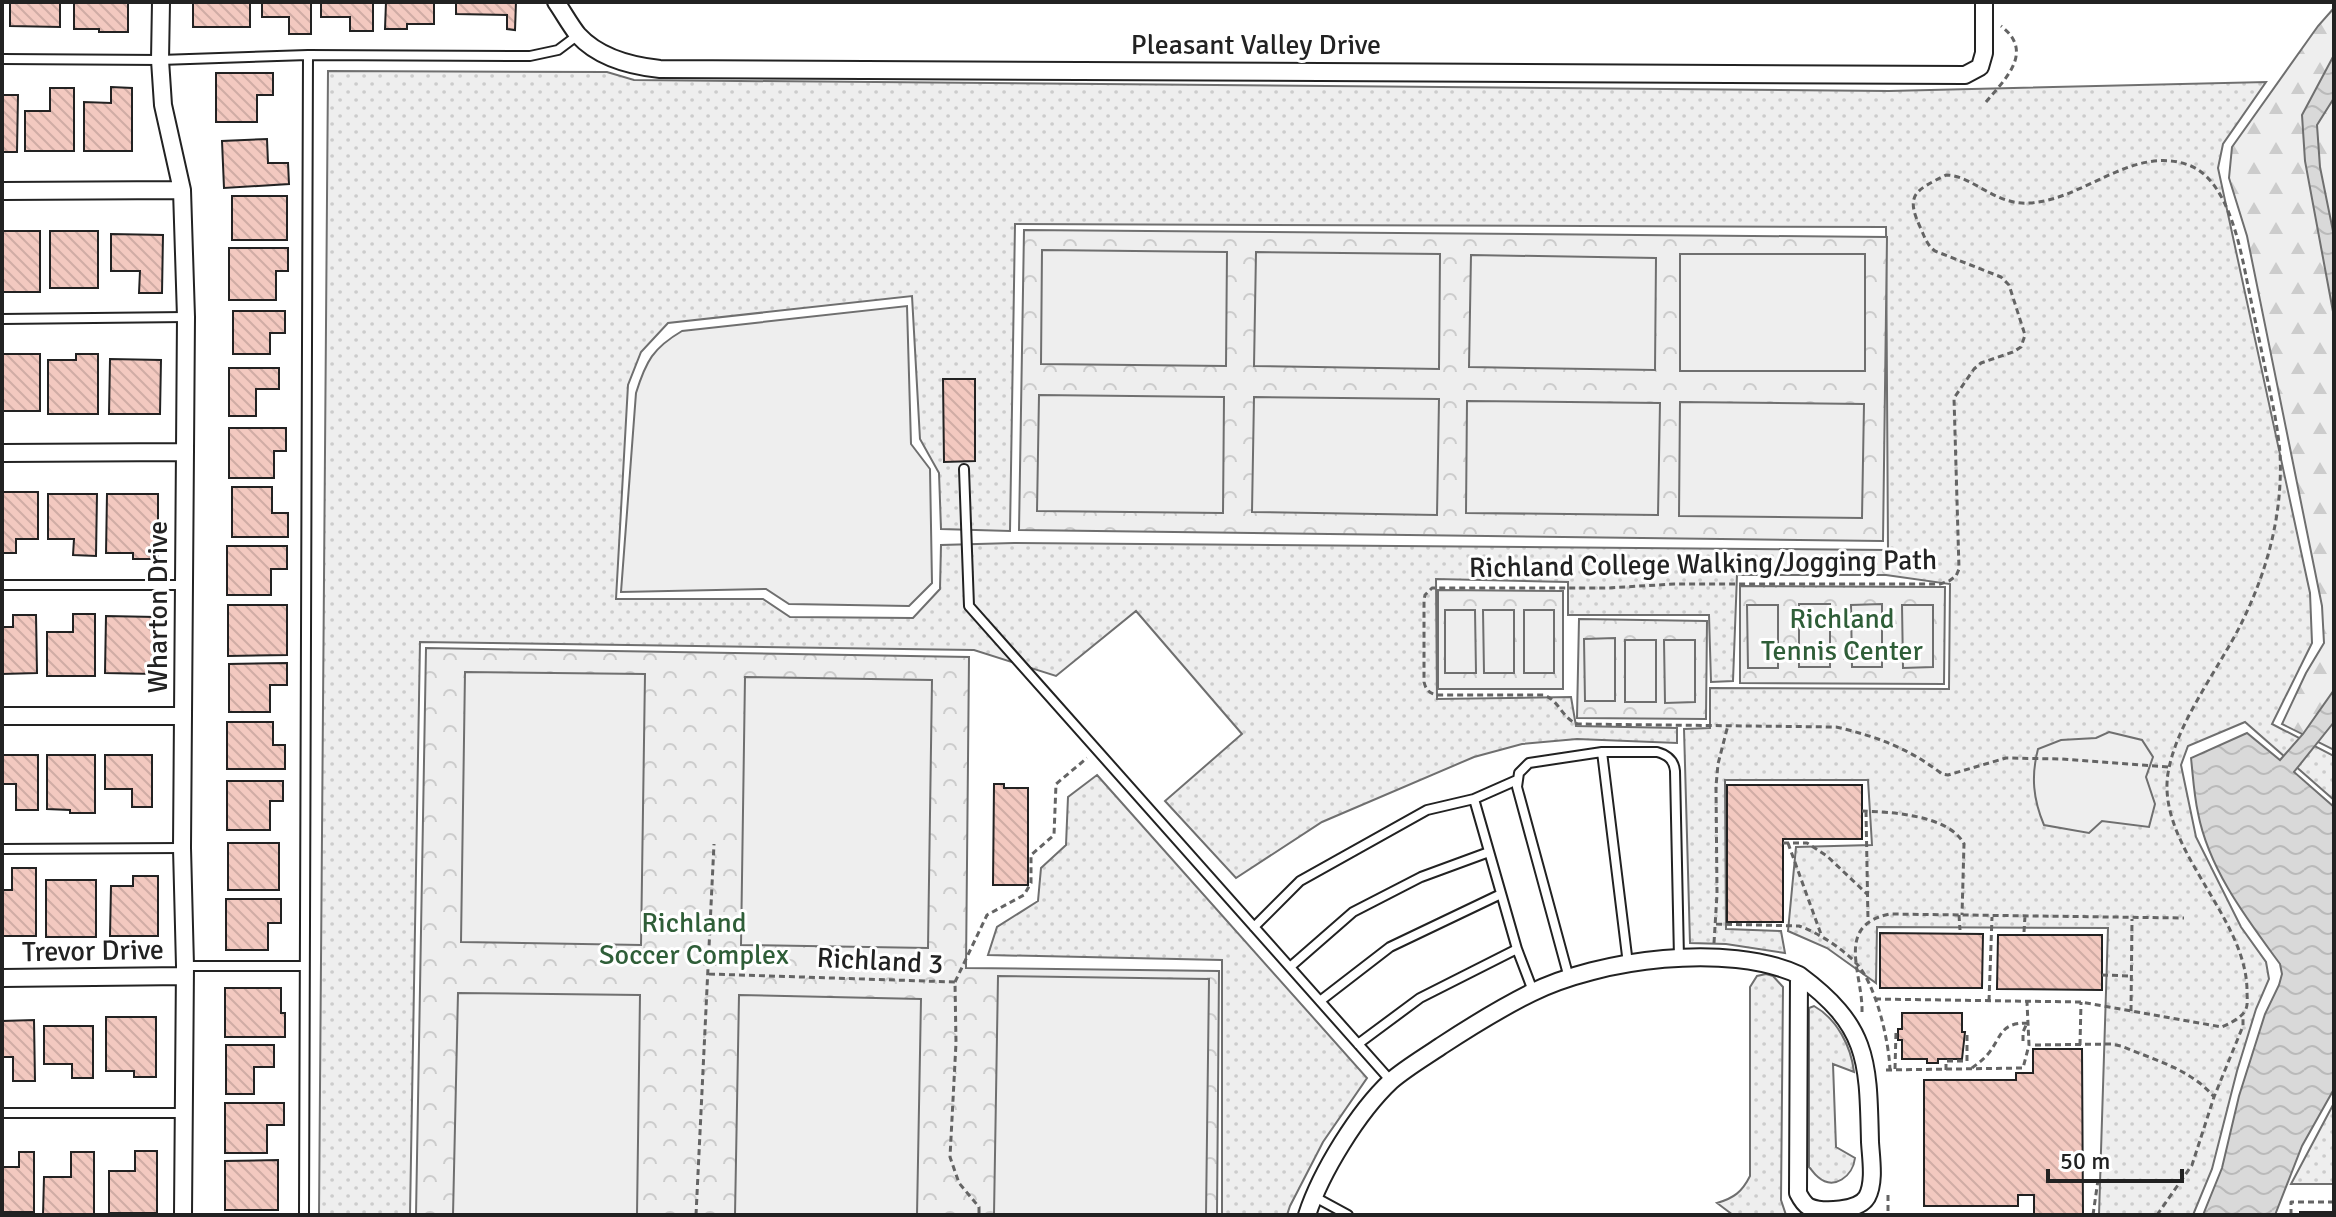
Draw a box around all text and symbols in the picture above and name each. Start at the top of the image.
street label: Pleasant Valley Drive [1131,28,1381,62]
street label: Wharton Drive [141,521,175,693]
street label: Richland College Walking/Jogging Path [1469,543,1937,585]
park label: Richland Tennis Center [1761,602,1924,668]
park label: Richland Soccer Complex [599,906,789,972]
street label: Trevor Drive [22,933,164,969]
street label: Richland 3 [816,941,944,981]
scale bar [2048,1133,2182,1183]
text: 50 m [2060,1146,2110,1176]

